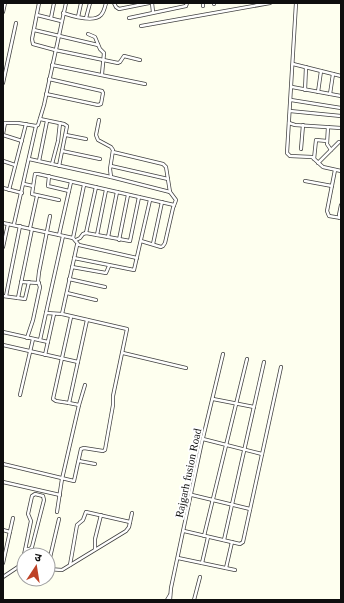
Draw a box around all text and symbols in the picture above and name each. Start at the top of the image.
street label: Rajgarh fusion Road [173,427,203,519]
north arrow [16,547,56,587]
text: उ [34,551,43,564]

